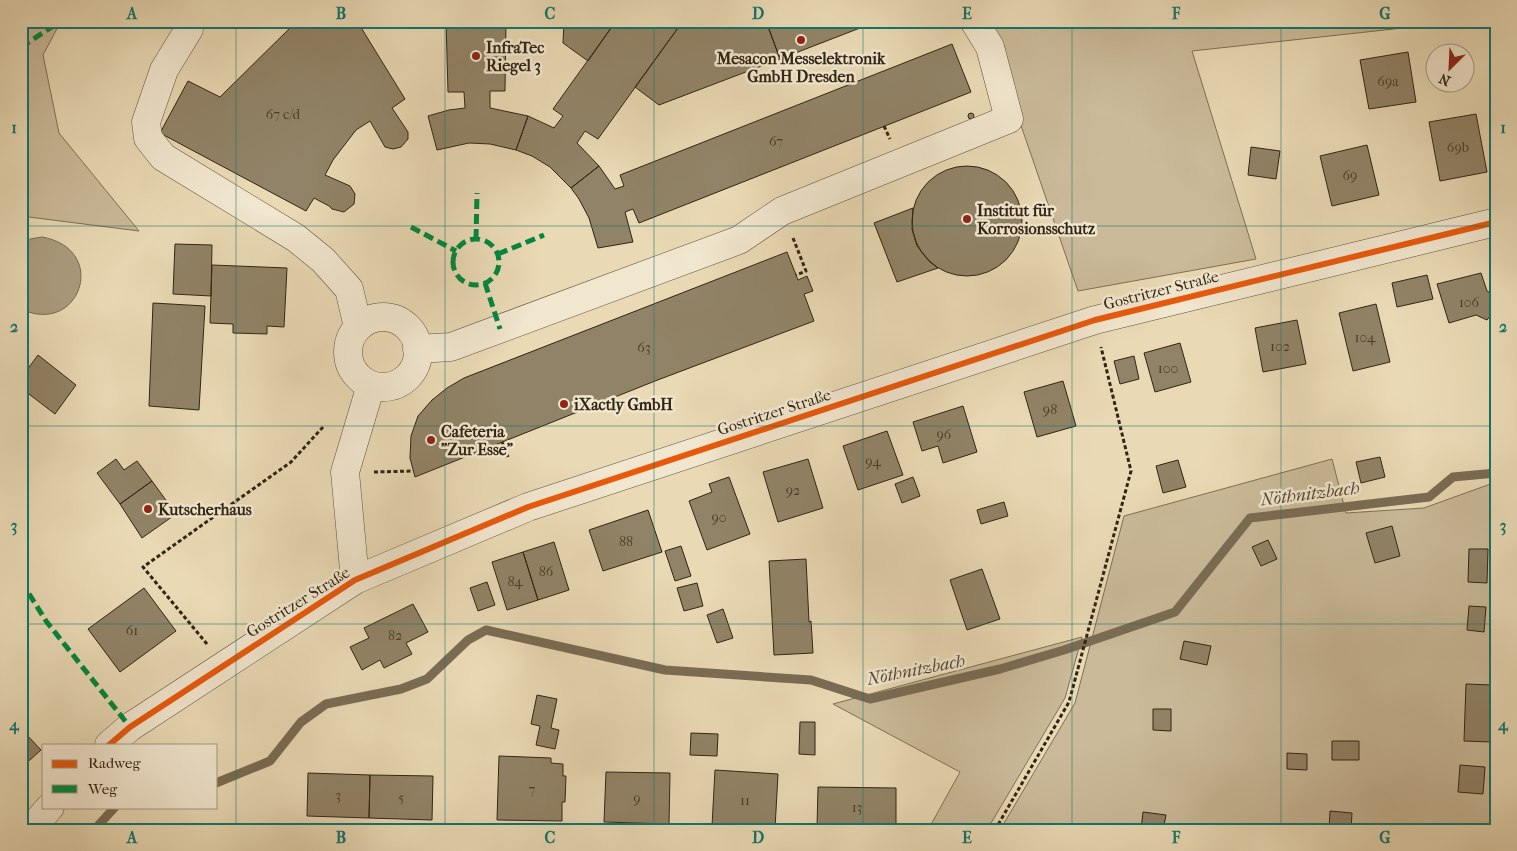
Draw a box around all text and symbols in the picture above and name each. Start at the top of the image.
text: A [126,4,138,23]
text: B [336,4,346,23]
text: C [545,4,556,23]
text: D [752,4,764,23]
text: E [962,4,972,23]
text: F [1171,4,1181,23]
text: G [1379,4,1391,23]
marker: Mesacon Messelektronik GmbH Dresden [795,34,807,46]
place label: InfraTec Riegel 3 [486,38,544,76]
north arrow [1424,42,1474,92]
place label: Mesacon Messelektronik GmbH Dresden [716,49,886,86]
marker: InfraTec Riegel 3 [470,50,482,62]
text: N [1436,69,1453,89]
house number: 69a [1377,73,1399,90]
house number: 67 c/d [266,106,301,123]
text: 1 [11,118,17,137]
text: 1 [1500,118,1506,137]
house number: 67 [769,133,783,150]
house number: 69b [1447,139,1469,156]
house number: 69 [1343,167,1357,184]
place label: Institut für Korrosionsschutz [977,201,1096,238]
marker: Institut für Korrosionsschutz [961,213,973,225]
street label: Gostritzer Straße [1101,266,1221,314]
house number: 106 [1459,294,1480,311]
text: 2 [10,317,18,336]
text: 2 [1499,317,1507,336]
house number: 104 [1355,329,1376,346]
house number: 102 [1270,338,1290,355]
house number: 63 [637,339,651,356]
house number: 100 [1158,360,1178,377]
street label: Gostritzer Straße [715,385,833,439]
place label: iXactly GmbH [573,395,673,415]
marker: iXactly GmbH [558,398,570,410]
house number: 98 [1043,401,1057,418]
place label: Cafeteria "Zur Esse" [441,422,514,459]
house number: 96 [937,426,952,443]
marker: Cafeteria "Zur Esse" [425,434,437,446]
house number: 94 [865,453,881,470]
water label: Nöthnitzbach [1258,478,1361,511]
house number: 92 [786,482,800,499]
place label: Kutscherhaus [158,500,252,519]
marker: Kutscherhaus [142,503,154,515]
house number: 90 [711,509,727,526]
text: 3 [11,516,17,536]
text: 3 [1500,516,1506,536]
house number: 88 [619,533,633,550]
street label: Gostritzer Straße [243,563,353,641]
house number: 86 [539,563,554,580]
house number: 84 [507,573,523,590]
house number: 61 [126,622,138,639]
house number: 82 [388,627,402,644]
water label: Nöthnitzbach [864,650,967,690]
text: 4 [8,715,20,735]
text: 4 [1497,715,1509,735]
legend [42,744,218,808]
text: Radweg [88,754,141,772]
text: Weg [87,780,118,798]
house number: 7 [529,781,536,798]
house number: 3 [335,787,341,804]
house number: 5 [398,789,404,806]
house number: 9 [633,790,641,807]
house number: 11 [740,792,750,809]
house number: 13 [852,799,862,816]
text: A [126,828,138,847]
text: B [336,828,346,847]
text: C [545,828,556,847]
text: D [752,828,764,847]
text: E [962,828,972,847]
text: F [1171,828,1181,847]
text: G [1379,828,1391,847]

